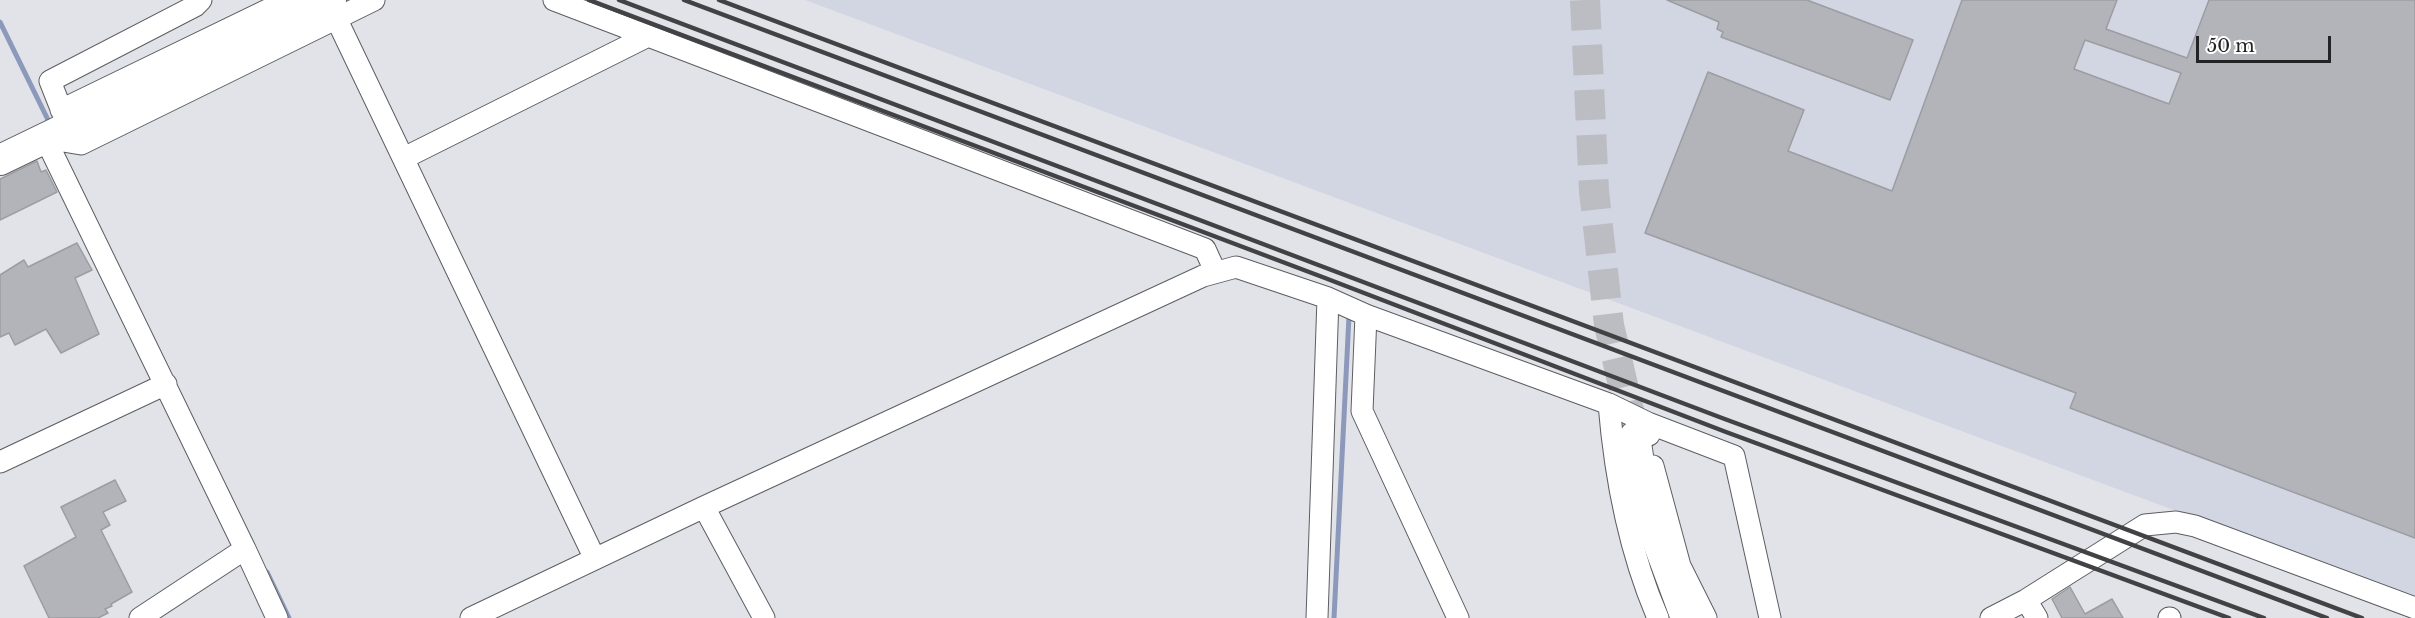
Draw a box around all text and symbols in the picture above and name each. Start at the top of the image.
scale bar [2199,24,2334,62]
text: 50 m [2207,35,2255,57]

